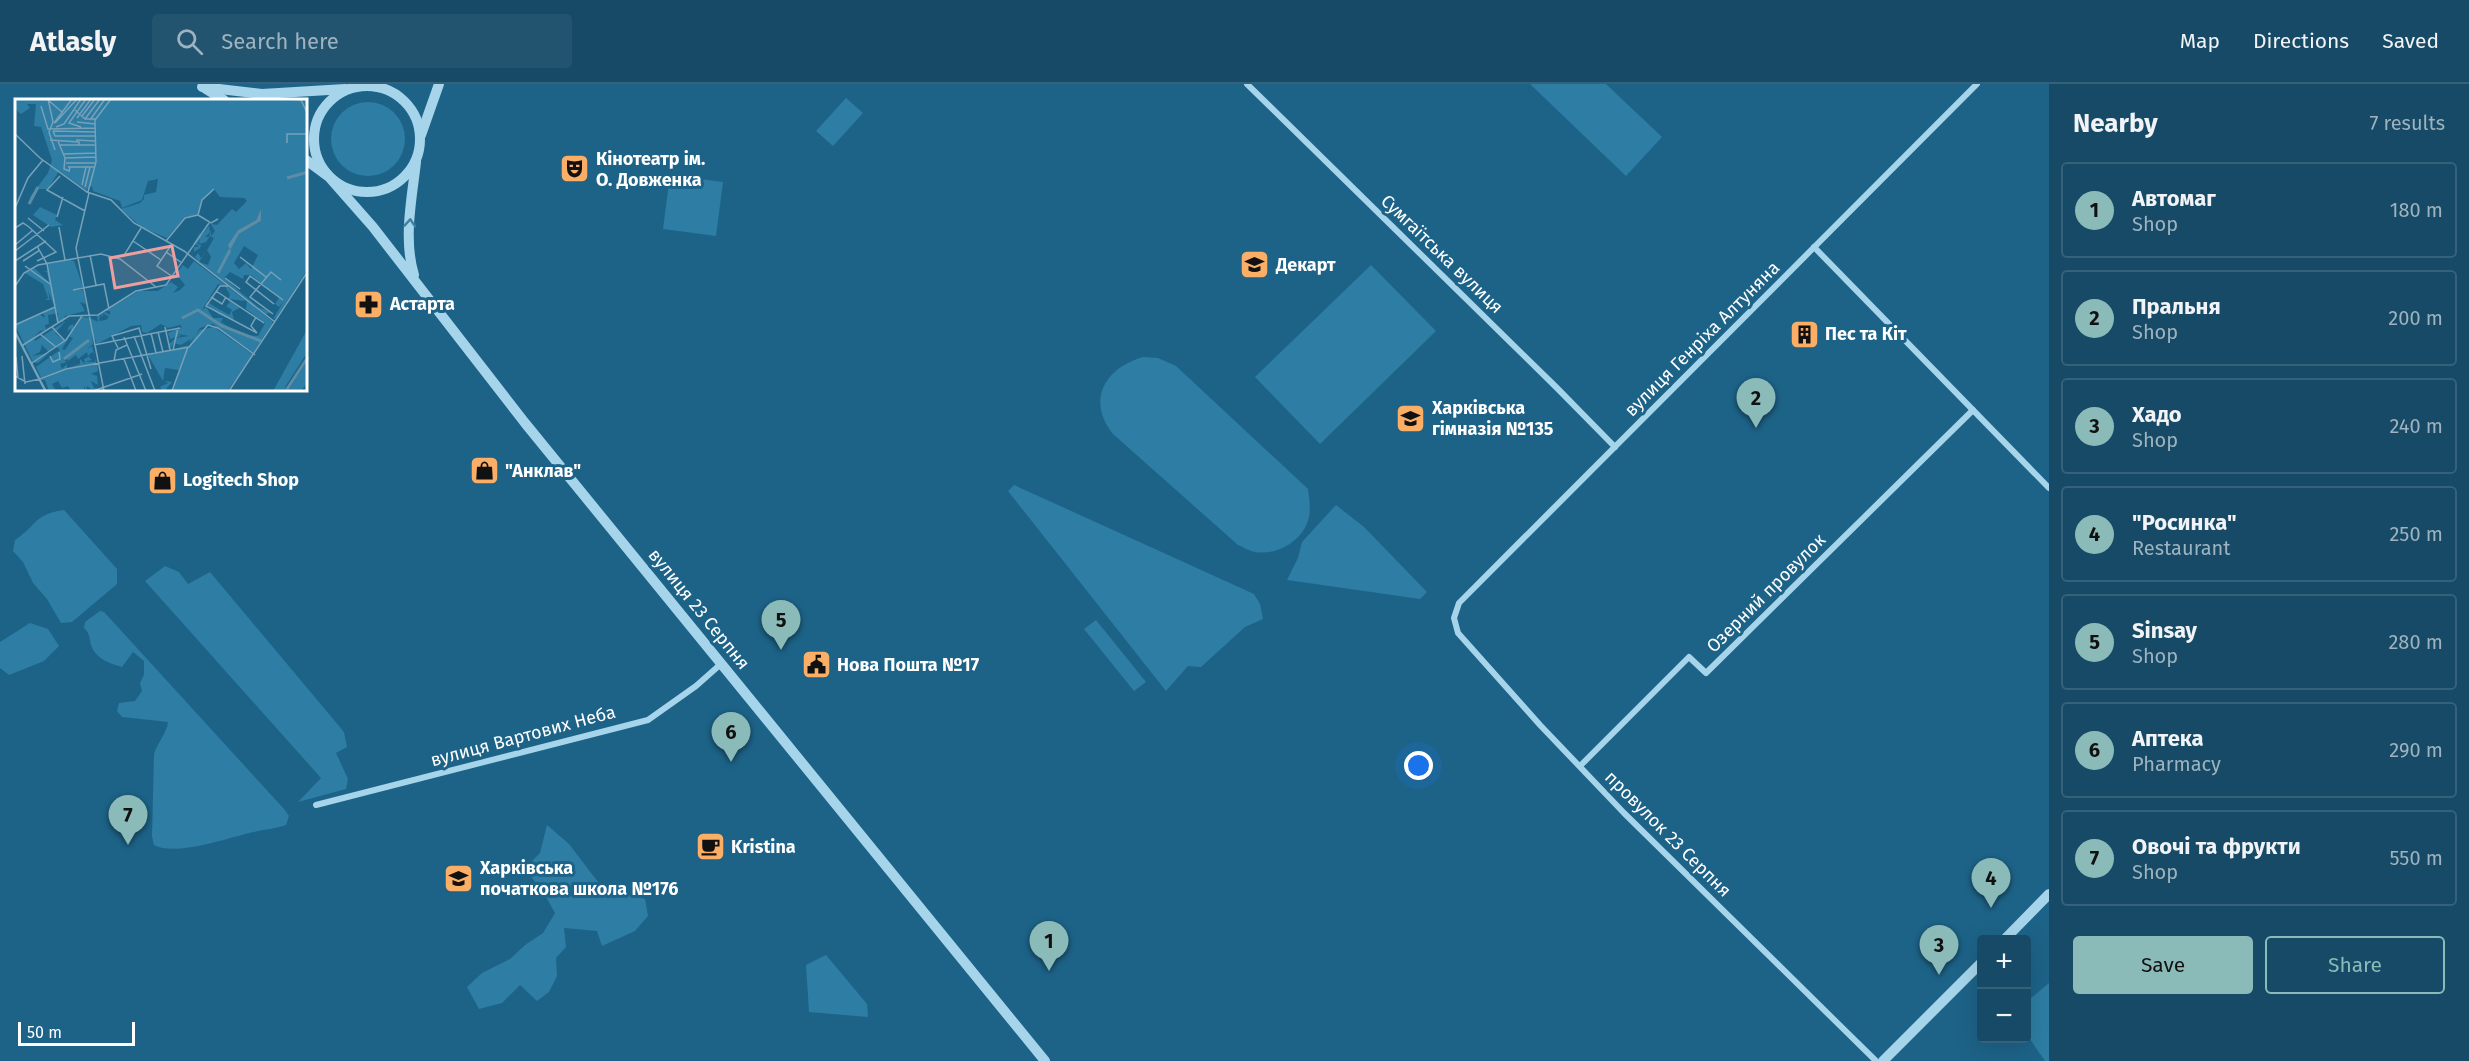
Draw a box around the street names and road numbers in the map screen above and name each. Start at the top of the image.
street label: Сумгаїтська вулиця [1376,190,1508,318]
street label: вулиця Генріха Алтуняна [1620,257,1784,421]
street label: Озерний провулок [1702,528,1831,657]
street label: вулиця 23 Серпня [644,544,754,674]
street label: вулиця Вартових Неба [428,701,618,771]
street label: провулок 23 Серпня [1600,766,1736,902]

